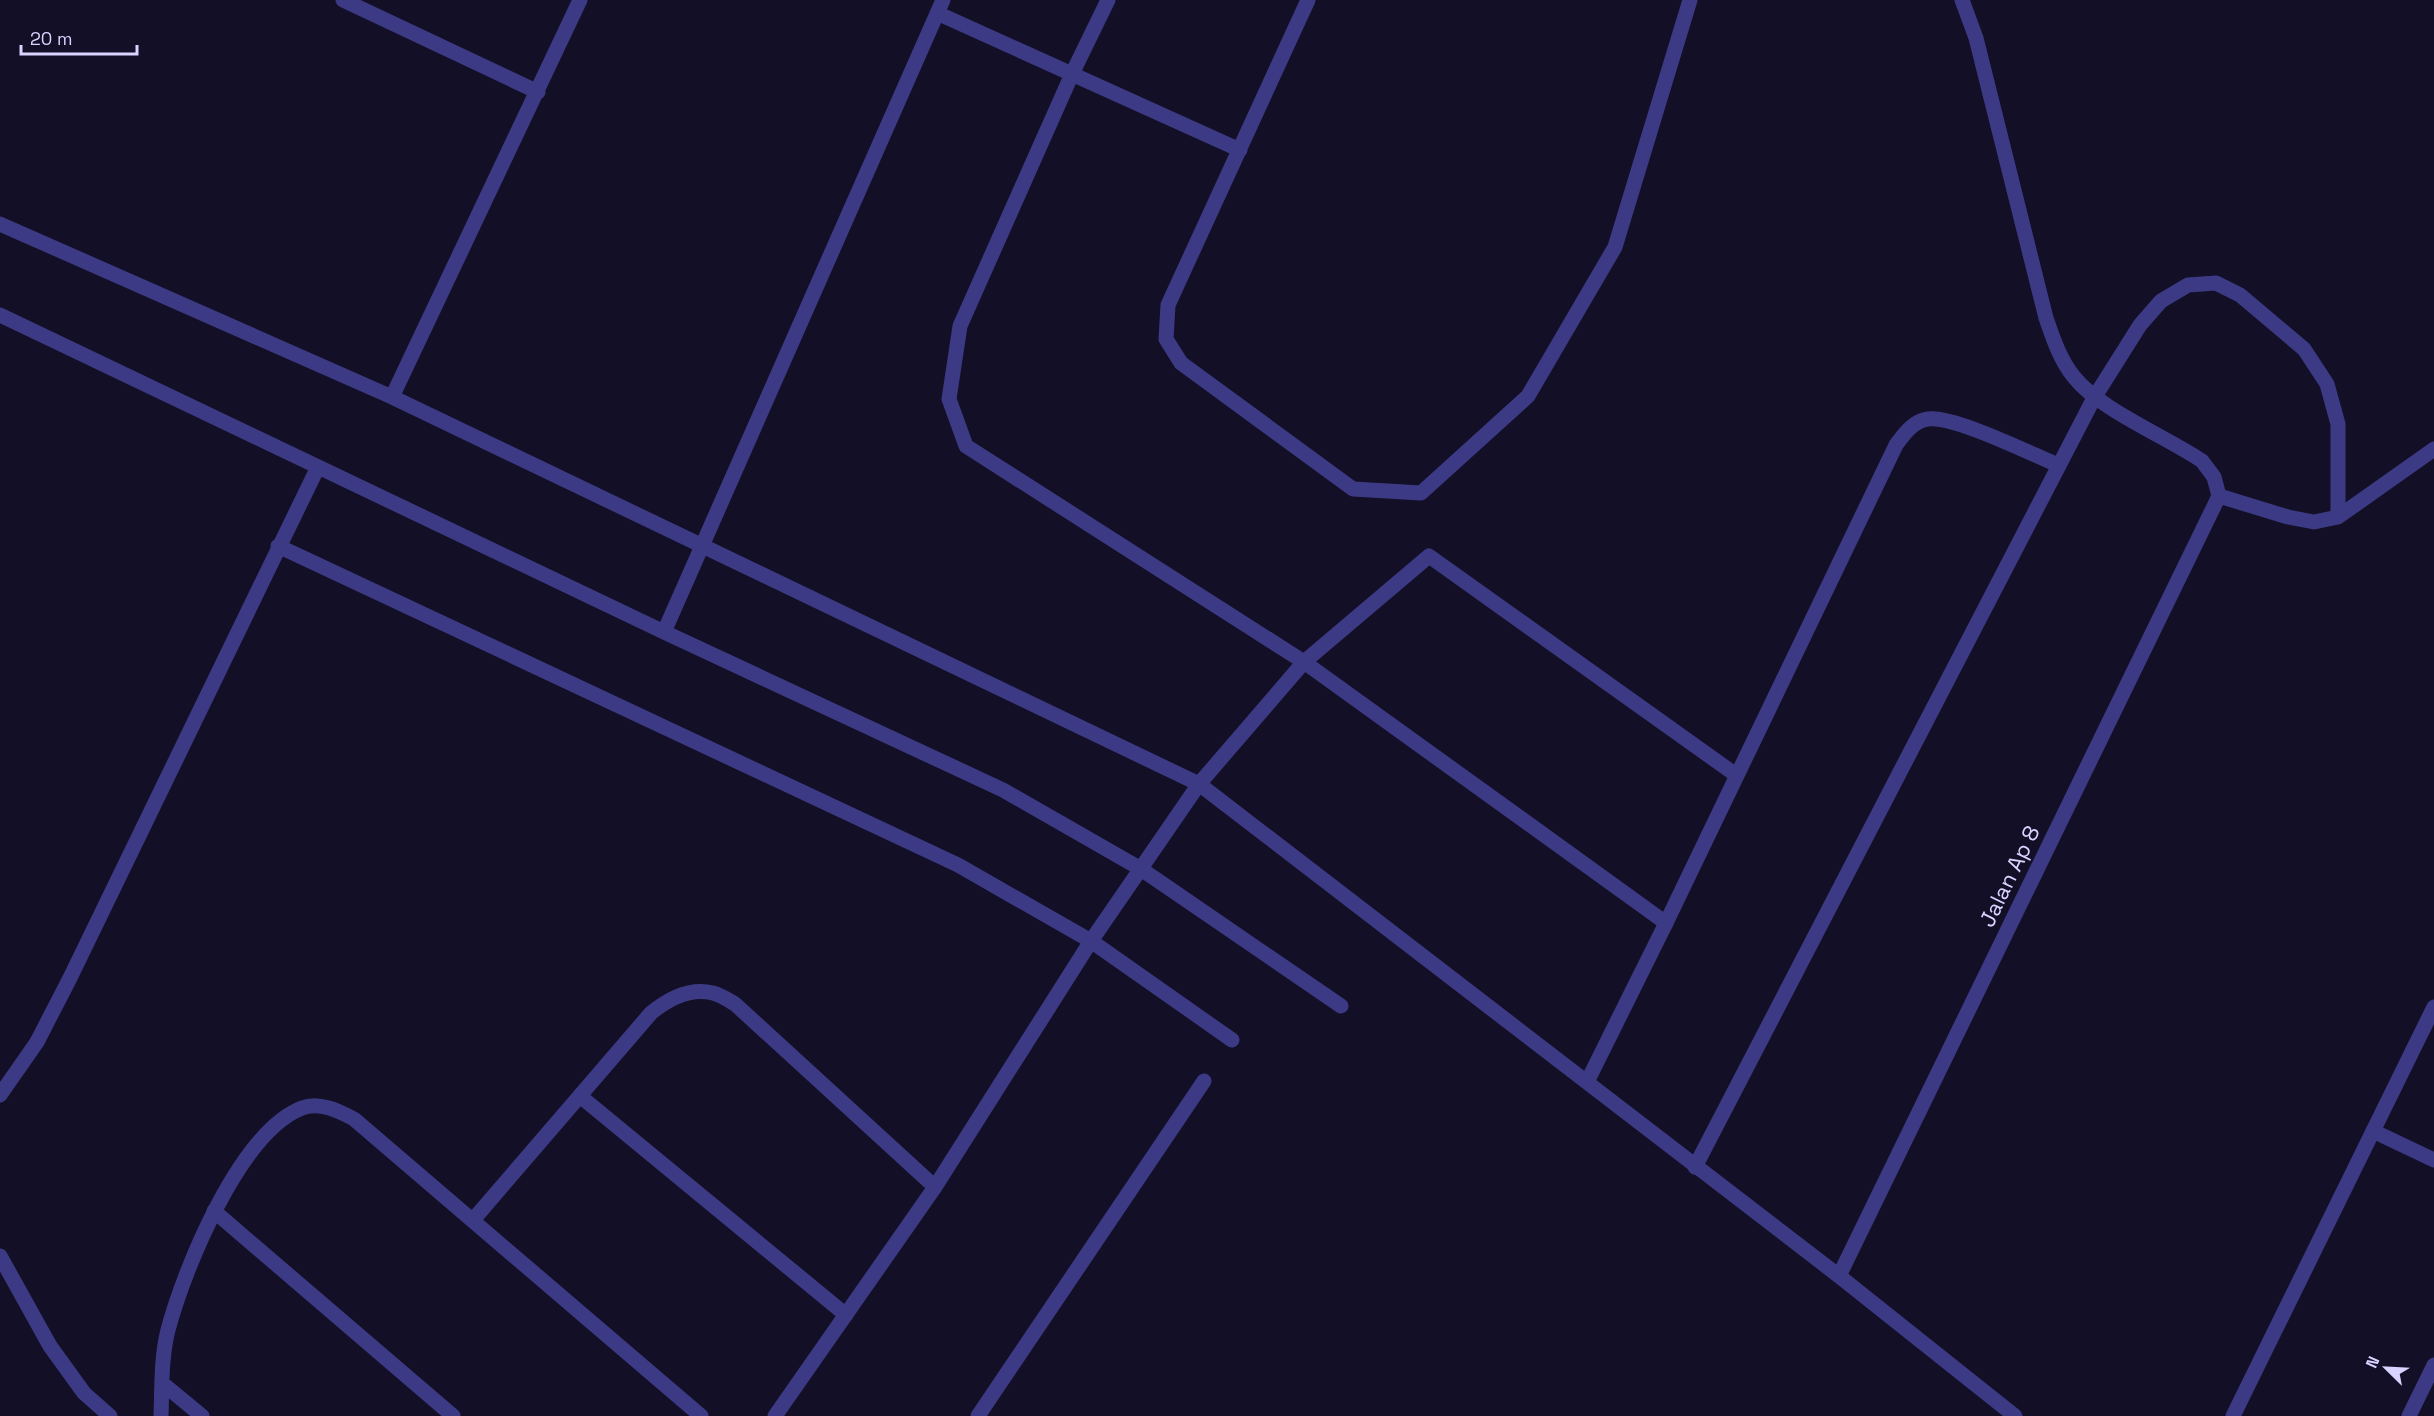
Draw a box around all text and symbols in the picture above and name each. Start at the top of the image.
scale bar [21,18,136,56]
text: 20 m [30,27,73,50]
street label: Jalan Ap 8 [1972,821,2046,931]
north arrow [2356,1338,2416,1398]
text: N [2361,1353,2385,1371]

